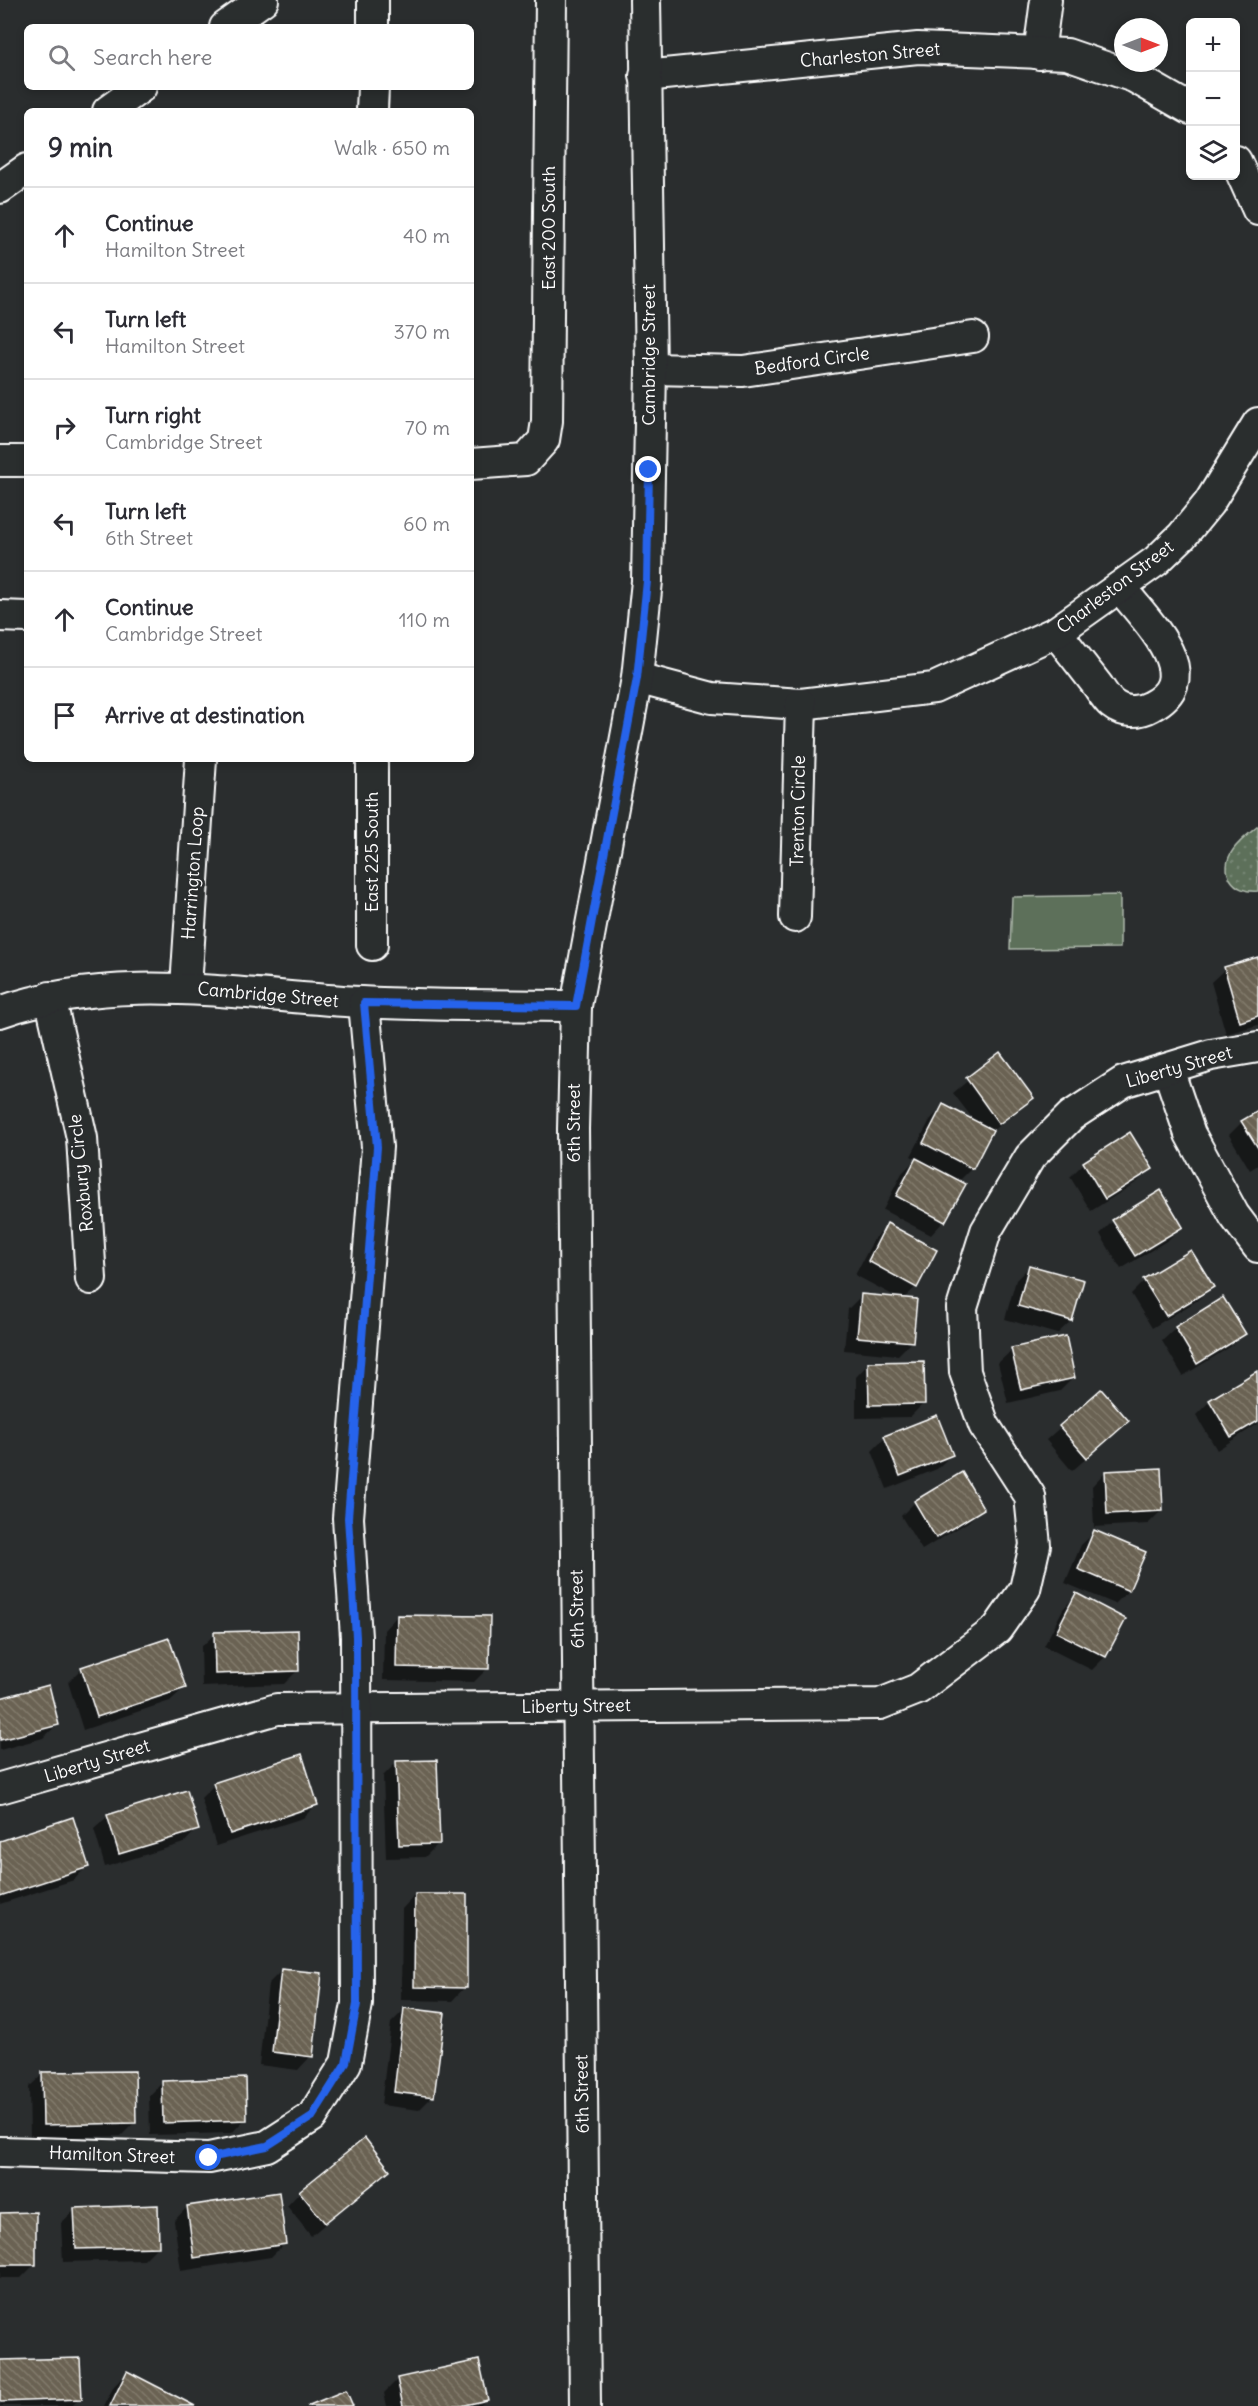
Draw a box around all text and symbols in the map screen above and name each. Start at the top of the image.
north arrow [1114,18,1168,72]
map controls [1186,18,1240,180]
button: + [1186,18,1240,72]
search box [24,24,474,90]
street label: Charleston Street [799,37,941,72]
icon: search [45,41,78,74]
text: Search here [93,43,212,71]
button: − [1186,72,1240,126]
button: layers [1186,126,1240,180]
text: 9 min [48,131,113,164]
text: Walk · 650 m [334,135,450,160]
street label: East 200 South [537,166,560,290]
text: Continue [105,209,194,237]
icon: ahead [48,219,81,252]
text: 40 m [403,223,450,248]
text: Hamilton Street [105,237,245,262]
street label: Cambridge Street [637,284,660,426]
text: Turn left [105,305,186,333]
icon: left [48,315,81,348]
text: 370 m [393,319,450,344]
text: Hamilton Street [105,333,245,358]
street label: Bedford Circle [753,341,871,380]
text: Turn right [105,401,201,429]
icon: right [48,411,81,444]
text: 70 m [405,415,450,440]
text: Cambridge Street [105,429,262,454]
route end [635,456,661,482]
text: Turn left [105,497,186,525]
icon: left [48,507,81,540]
text: 60 m [403,511,450,536]
text: 6th Street [105,525,193,550]
street label: Charleston Street [1052,535,1178,638]
text: Continue [105,593,194,621]
icon: ahead [48,603,81,636]
text: 110 m [399,607,450,632]
text: Cambridge Street [105,621,262,646]
icon: arrive [48,699,81,732]
text: Arrive at destination [105,701,305,729]
street label: Trenton Circle [785,755,810,867]
street label: East 225 South [360,792,383,912]
street label: Harrington Loop [176,806,209,940]
street label: Cambridge Street [196,977,340,1012]
street label: Liberty Street [1123,1040,1235,1093]
street label: 6th Street [562,1083,585,1163]
street label: Roxbury Circle [63,1113,98,1233]
street label: 6th Street [564,1569,589,1649]
street label: Liberty Street [521,1693,631,1718]
street label: Liberty Street [41,1734,153,1788]
street label: 6th Street [569,2054,594,2134]
street label: Hamilton Street [49,2141,175,2168]
route start [195,2144,221,2170]

